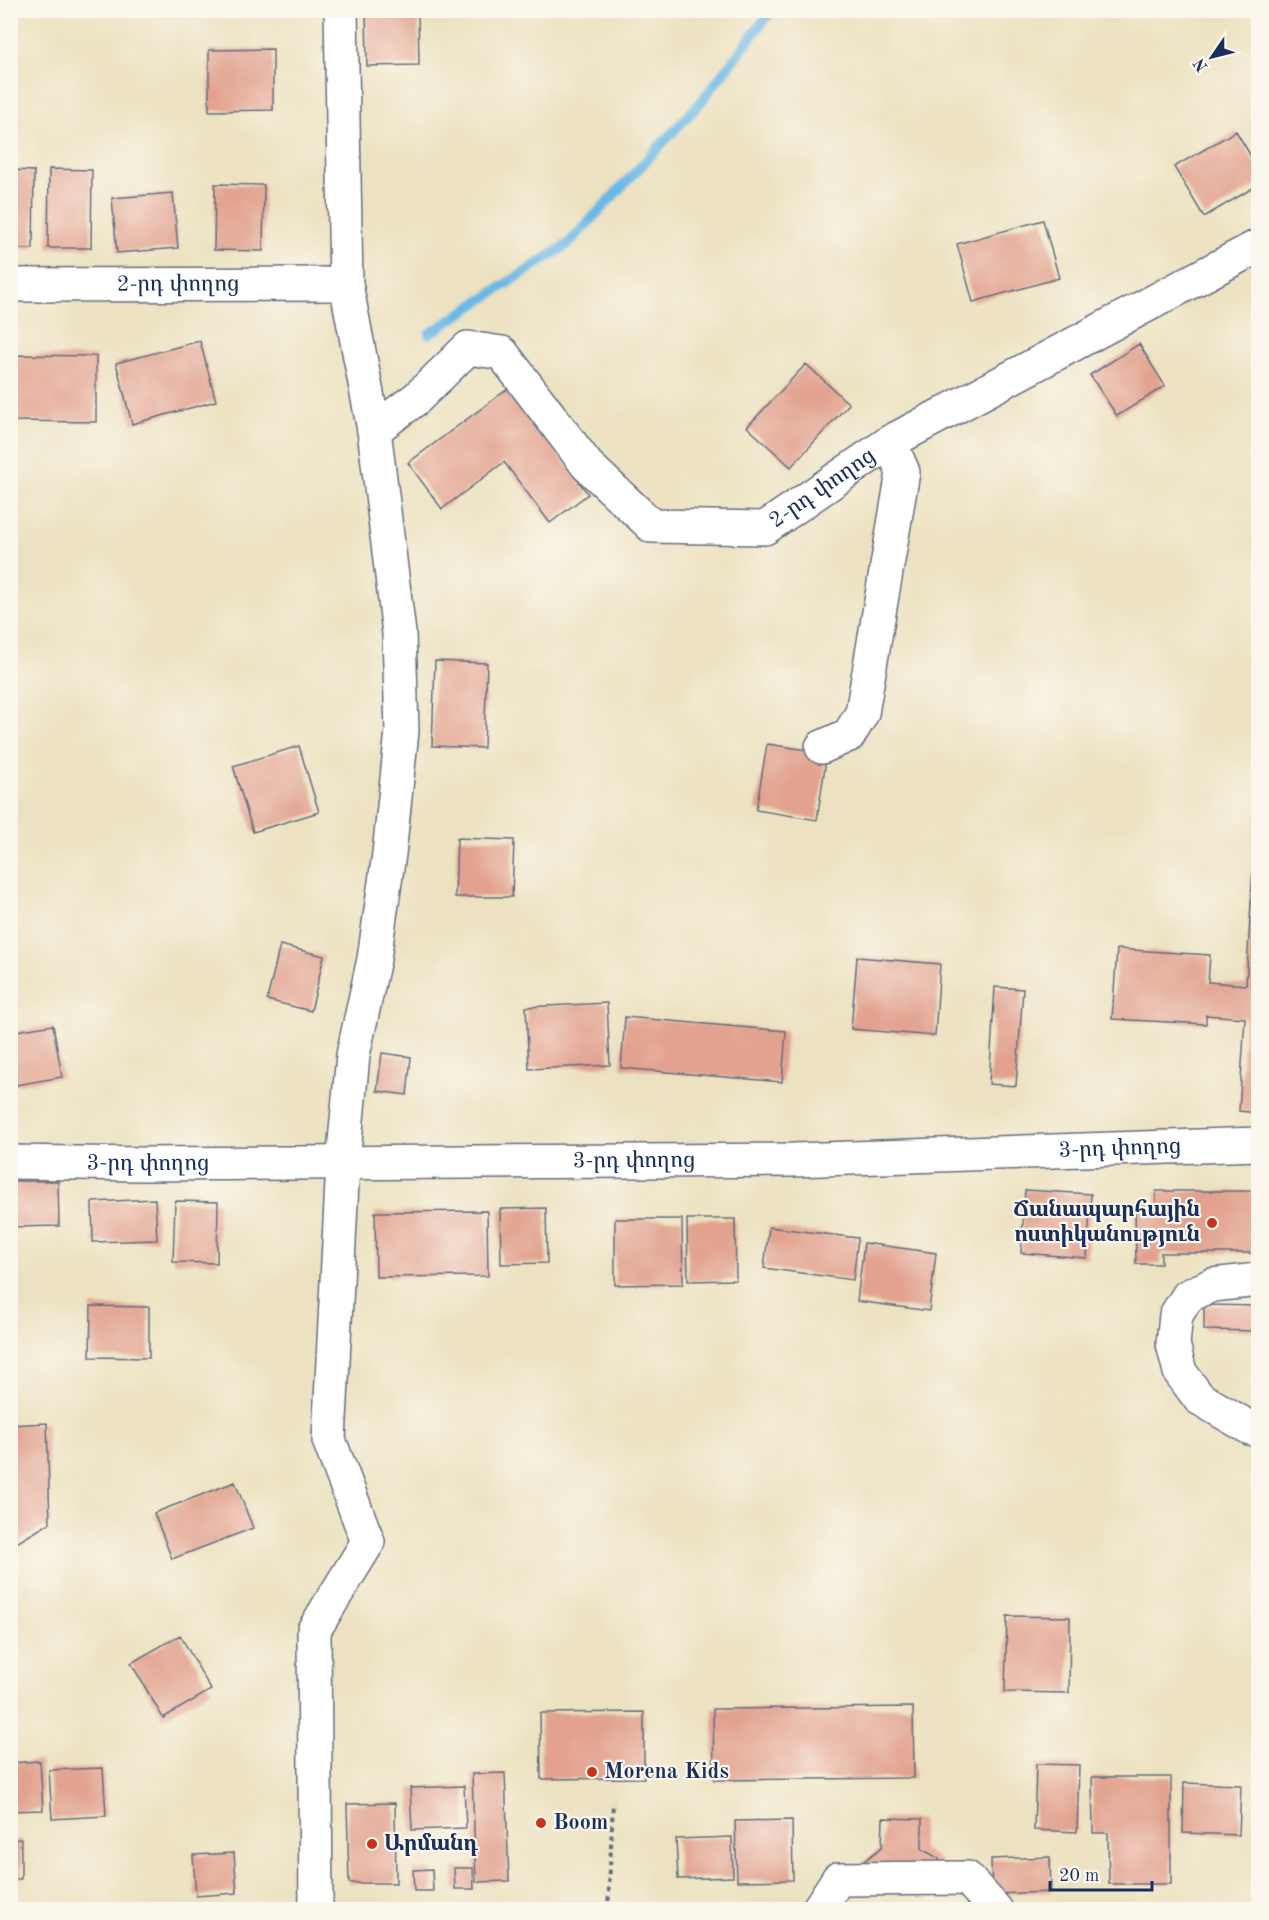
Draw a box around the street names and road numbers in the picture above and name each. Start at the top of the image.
street label: 2-րդ փողոց [117,273,239,297]
street label: 2-րդ փողոց [766,445,880,532]
street label: 3-րդ փողոց [1058,1136,1182,1162]
street label: 3-րդ փողոց [573,1150,695,1173]
street label: 3-րդ փողոց [86,1152,209,1176]

